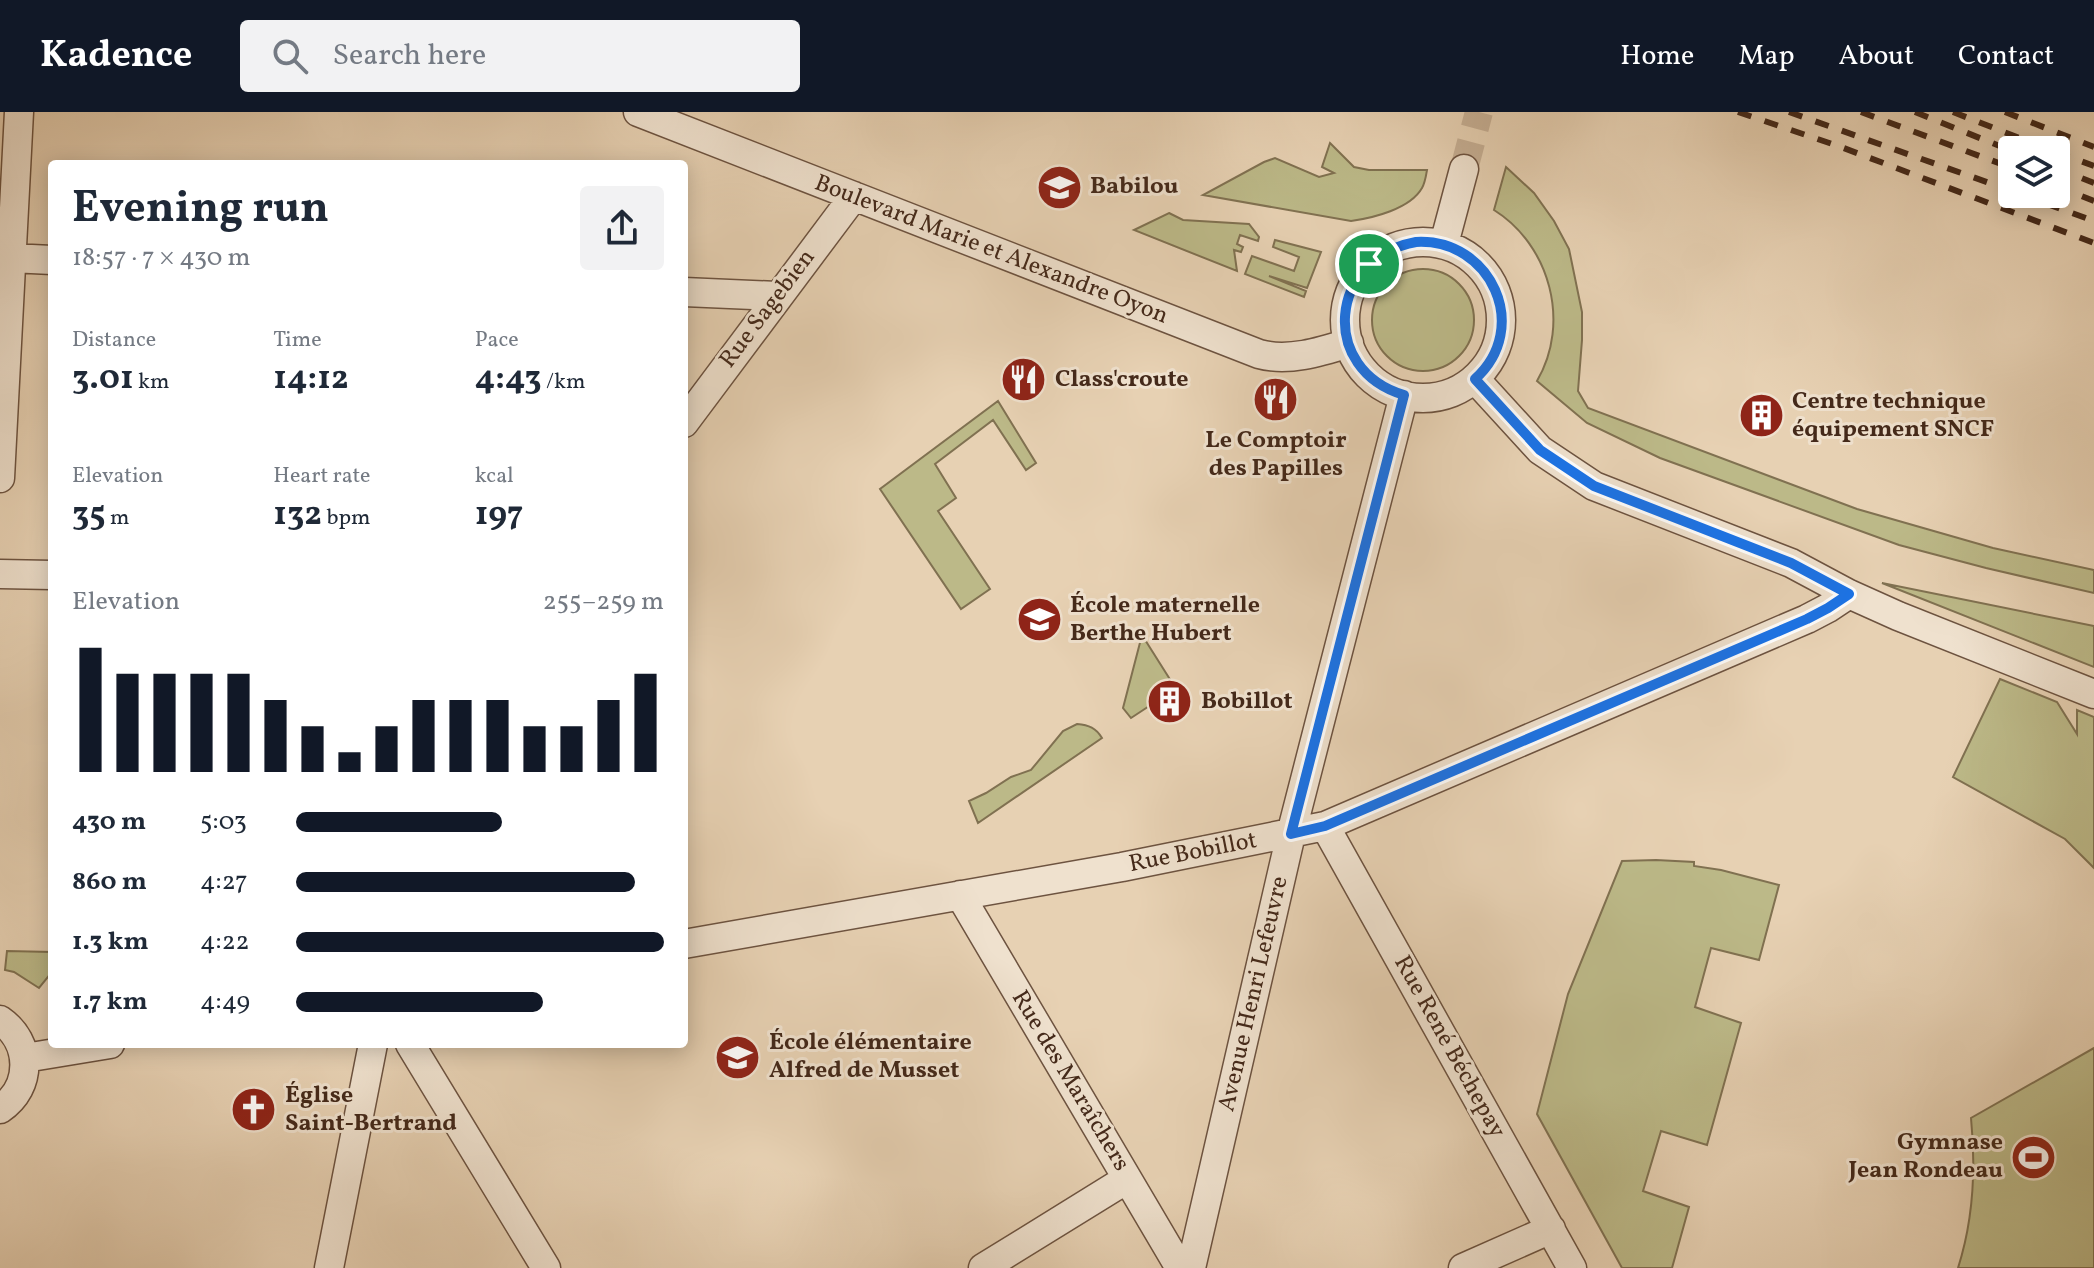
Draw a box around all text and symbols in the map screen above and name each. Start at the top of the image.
search box [240,20,800,92]
text: Kadence [40,30,192,83]
icon: search [268,34,312,78]
text: Search here [332,35,486,77]
text: Home [1620,37,1694,76]
text: Map [1738,37,1794,76]
text: About [1838,37,1914,76]
text: Contact [1958,37,2054,76]
map controls [1998,136,2070,208]
button: layers [1998,136,2070,208]
school or university icon: Babilou [1035,163,1083,211]
street label: Boulevard Marie et Alexandre Oyon [809,167,1173,333]
place label: Babilou [1090,170,1179,204]
text: Evening run [72,179,329,240]
button: share [580,186,664,270]
pin [1335,230,1403,298]
text: 18:57 · 7 × 430 m [72,240,251,276]
street label: Rue Sagebien [712,242,824,376]
icon: arrive [1347,242,1391,286]
text: Distance [72,325,156,356]
text: Time [273,325,322,356]
text: Pace [475,325,519,356]
text: 3.01 [72,356,134,403]
text: 14:12 [273,356,349,403]
text: 4:43 [475,356,542,403]
restaurant icon: Class'croute [1000,356,1048,404]
place label: Class'croute [1055,363,1189,397]
text: km [134,367,169,398]
text: /km [542,367,586,398]
restaurant icon: Le Comptoir des Papilles [1252,375,1300,423]
place label: Centre technique équipement SNCF [1792,385,1994,447]
building icon: Centre technique équipement SNCF [1737,392,1785,440]
place label: Le Comptoir des Papilles [1205,424,1347,486]
text: Elevation [72,461,163,492]
text: Heart rate [273,461,370,492]
text: kcal [475,461,514,492]
text: 35 [72,492,106,539]
text: 132 [273,492,322,539]
text: 197 [475,492,523,539]
text: m [106,503,130,534]
text: bpm [322,503,371,534]
text: Elevation [72,584,180,620]
text: 255–259 m [543,584,664,620]
place label: École maternelle Berthe Hubert [1070,589,1260,651]
school or university icon: École maternelle Berthe Hubert [1015,596,1063,644]
building icon: Bobillot [1146,678,1194,726]
place label: Bobillot [1201,685,1293,719]
text: 430 m [72,804,146,840]
text: 5:03 [200,804,247,840]
street label: Rue Bobillot [1126,824,1260,882]
text: 860 m [72,864,147,900]
text: 4:27 [200,864,248,900]
street label: Avenue Henri Lefeuvre [1210,873,1298,1115]
text: 1.3 km [72,924,149,960]
text: 4:22 [200,924,250,960]
street label: Rue René Béchepay [1385,950,1513,1144]
text: 1.7 km [72,984,148,1020]
text: 4:49 [200,984,250,1020]
street label: Rue des Maraîchers [1002,984,1138,1178]
place label: École élémentaire Alfred de Musset [769,1026,972,1088]
school or university icon: École élémentaire Alfred de Musset [714,1033,762,1081]
place label: Église Saint-Bertrand [285,1079,457,1141]
church icon: Église Saint-Bertrand [230,1086,278,1134]
place label: Gymnase Jean Rondeau [1847,1126,2003,1188]
sports icon: Gymnase Jean Rondeau [2010,1133,2058,1181]

